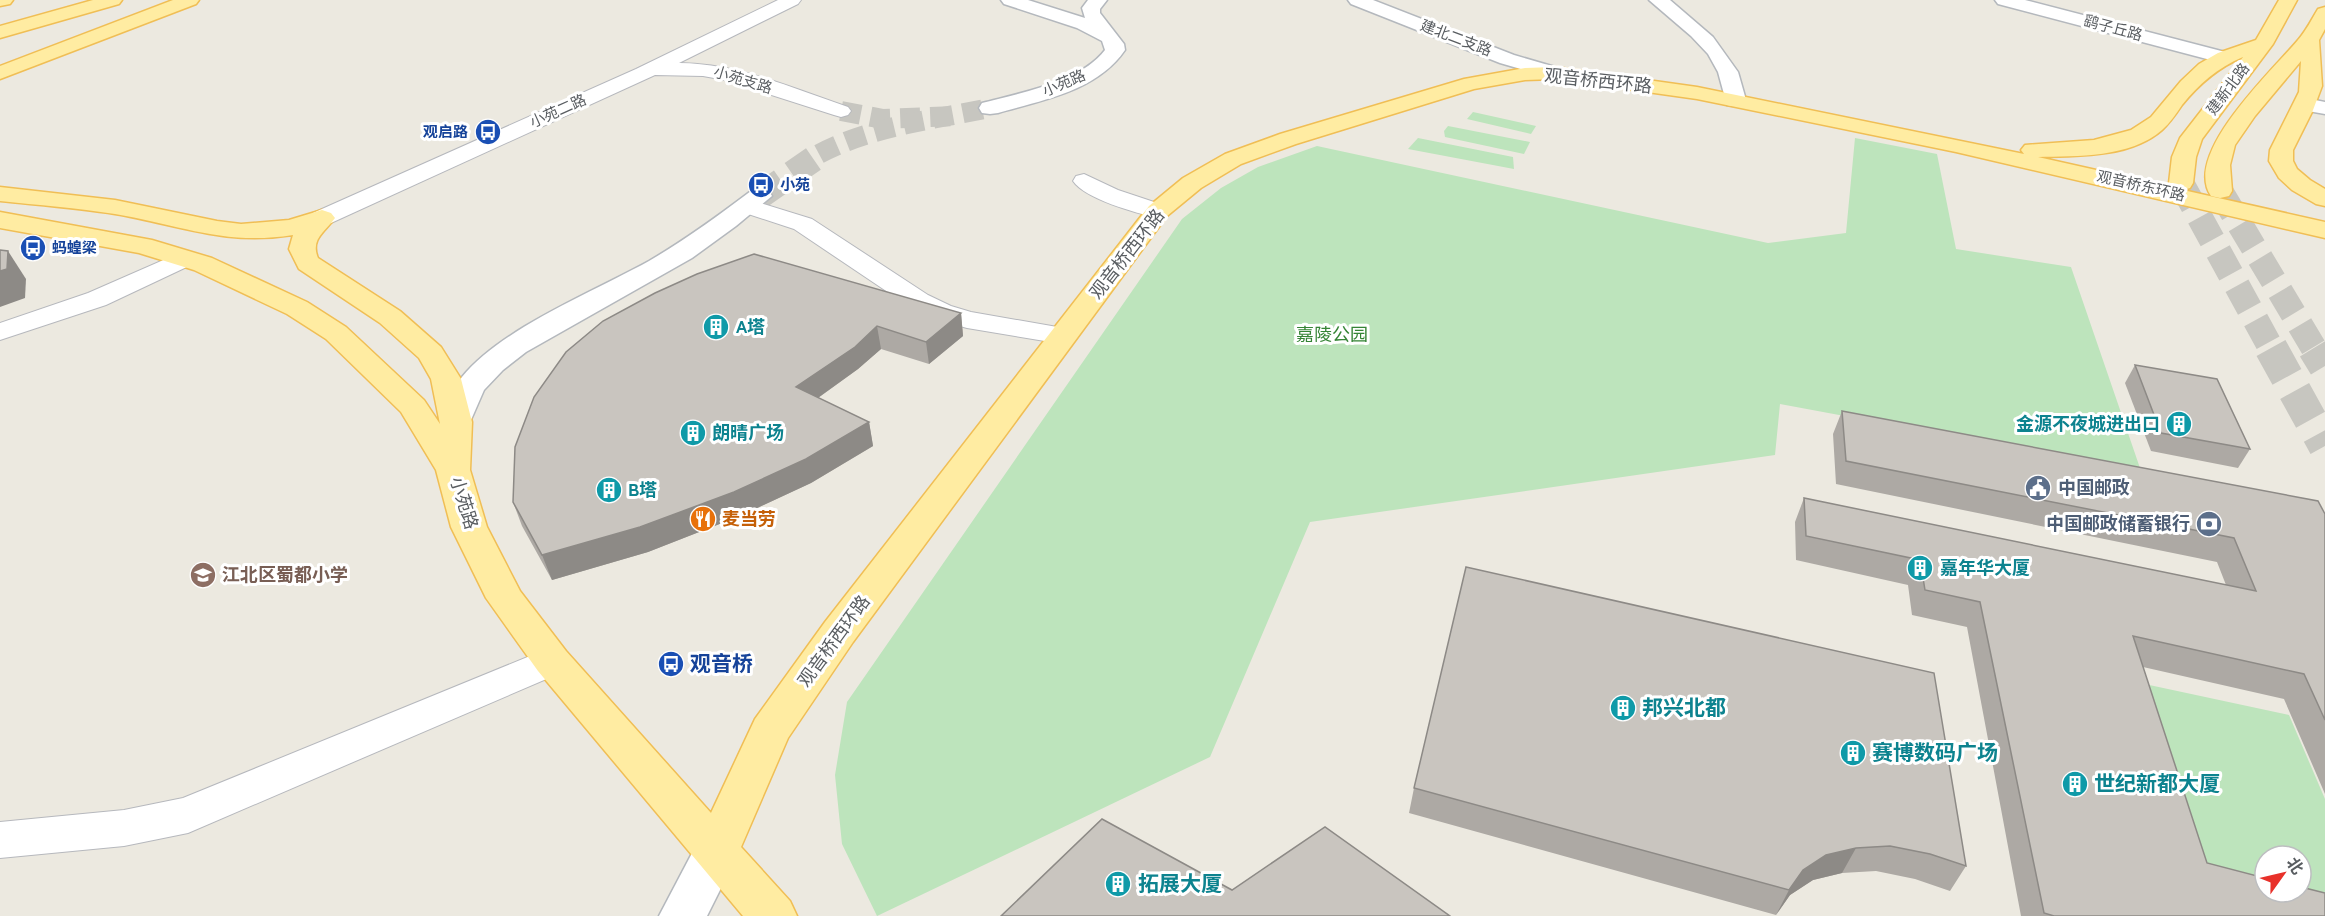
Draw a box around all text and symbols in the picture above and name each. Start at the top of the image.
street label: 鹞子丘路 [2082,12,2144,44]
street label: 建北二支路 [1418,16,1494,60]
street label: 建新北路 [2203,60,2253,118]
street label: 小苑支路 [712,63,774,97]
street label: 观音桥西环路 [1543,64,1653,98]
street label: 小苑路 [1040,66,1088,100]
street label: 小苑二路 [527,91,589,131]
bus stop icon: 观启路 [473,117,503,147]
place label: 观启路 [423,123,468,141]
street label: 观音桥东环路 [2095,167,2187,205]
bus stop icon: 小苑 [746,170,776,200]
place label: 小苑 [780,176,810,194]
street label: 观音桥西环路 [1085,205,1169,303]
bus stop icon: 蚂蝗梁 [18,233,48,263]
place label: 蚂蝗梁 [52,239,97,257]
building icon: A塔 [701,312,731,342]
place label: A塔 [736,316,765,338]
park label: 嘉陵公园 [1296,324,1368,346]
building icon: 金源不夜城进出口 [2164,409,2194,439]
place label: 金源不夜城进出口 [2016,413,2160,435]
building icon: 朗晴广场 [678,418,708,448]
place label: 朗晴广场 [712,422,784,444]
public building icon: 中国邮政 [2023,473,2053,503]
street label: 小苑路 [446,474,482,532]
building icon: B塔 [594,475,624,505]
place label: 中国邮政 [2058,477,2130,499]
place label: B塔 [628,479,657,501]
restaurant icon: 麦当劳 [688,504,718,534]
place label: 麦当劳 [722,508,776,530]
bank icon: 中国邮政储蓄银行 [2194,509,2224,539]
place label: 中国邮政储蓄银行 [2046,513,2190,535]
building icon: 嘉年华大厦 [1905,553,1935,583]
place label: 嘉年华大厦 [1940,557,2030,579]
school or university icon: 江北区蜀都小学 [188,560,218,590]
place label: 江北区蜀都小学 [222,564,348,586]
street label: 观音桥西环路 [793,591,875,691]
bus stop icon: 观音桥 [656,649,686,679]
place label: 观音桥 [690,651,753,676]
building icon: 邦兴北都 [1608,693,1638,723]
place label: 邦兴北都 [1642,695,1726,720]
building icon: 赛博数码广场 [1838,738,1868,768]
place label: 赛博数码广场 [1872,740,1998,765]
building icon: 世纪新都大厦 [2060,769,2090,799]
place label: 世纪新都大厦 [2094,771,2220,796]
north arrow [2253,844,2313,904]
text: 北 [2283,854,2307,878]
building icon: 拓展大厦 [1103,869,1133,899]
place label: 拓展大厦 [1138,871,1222,896]

